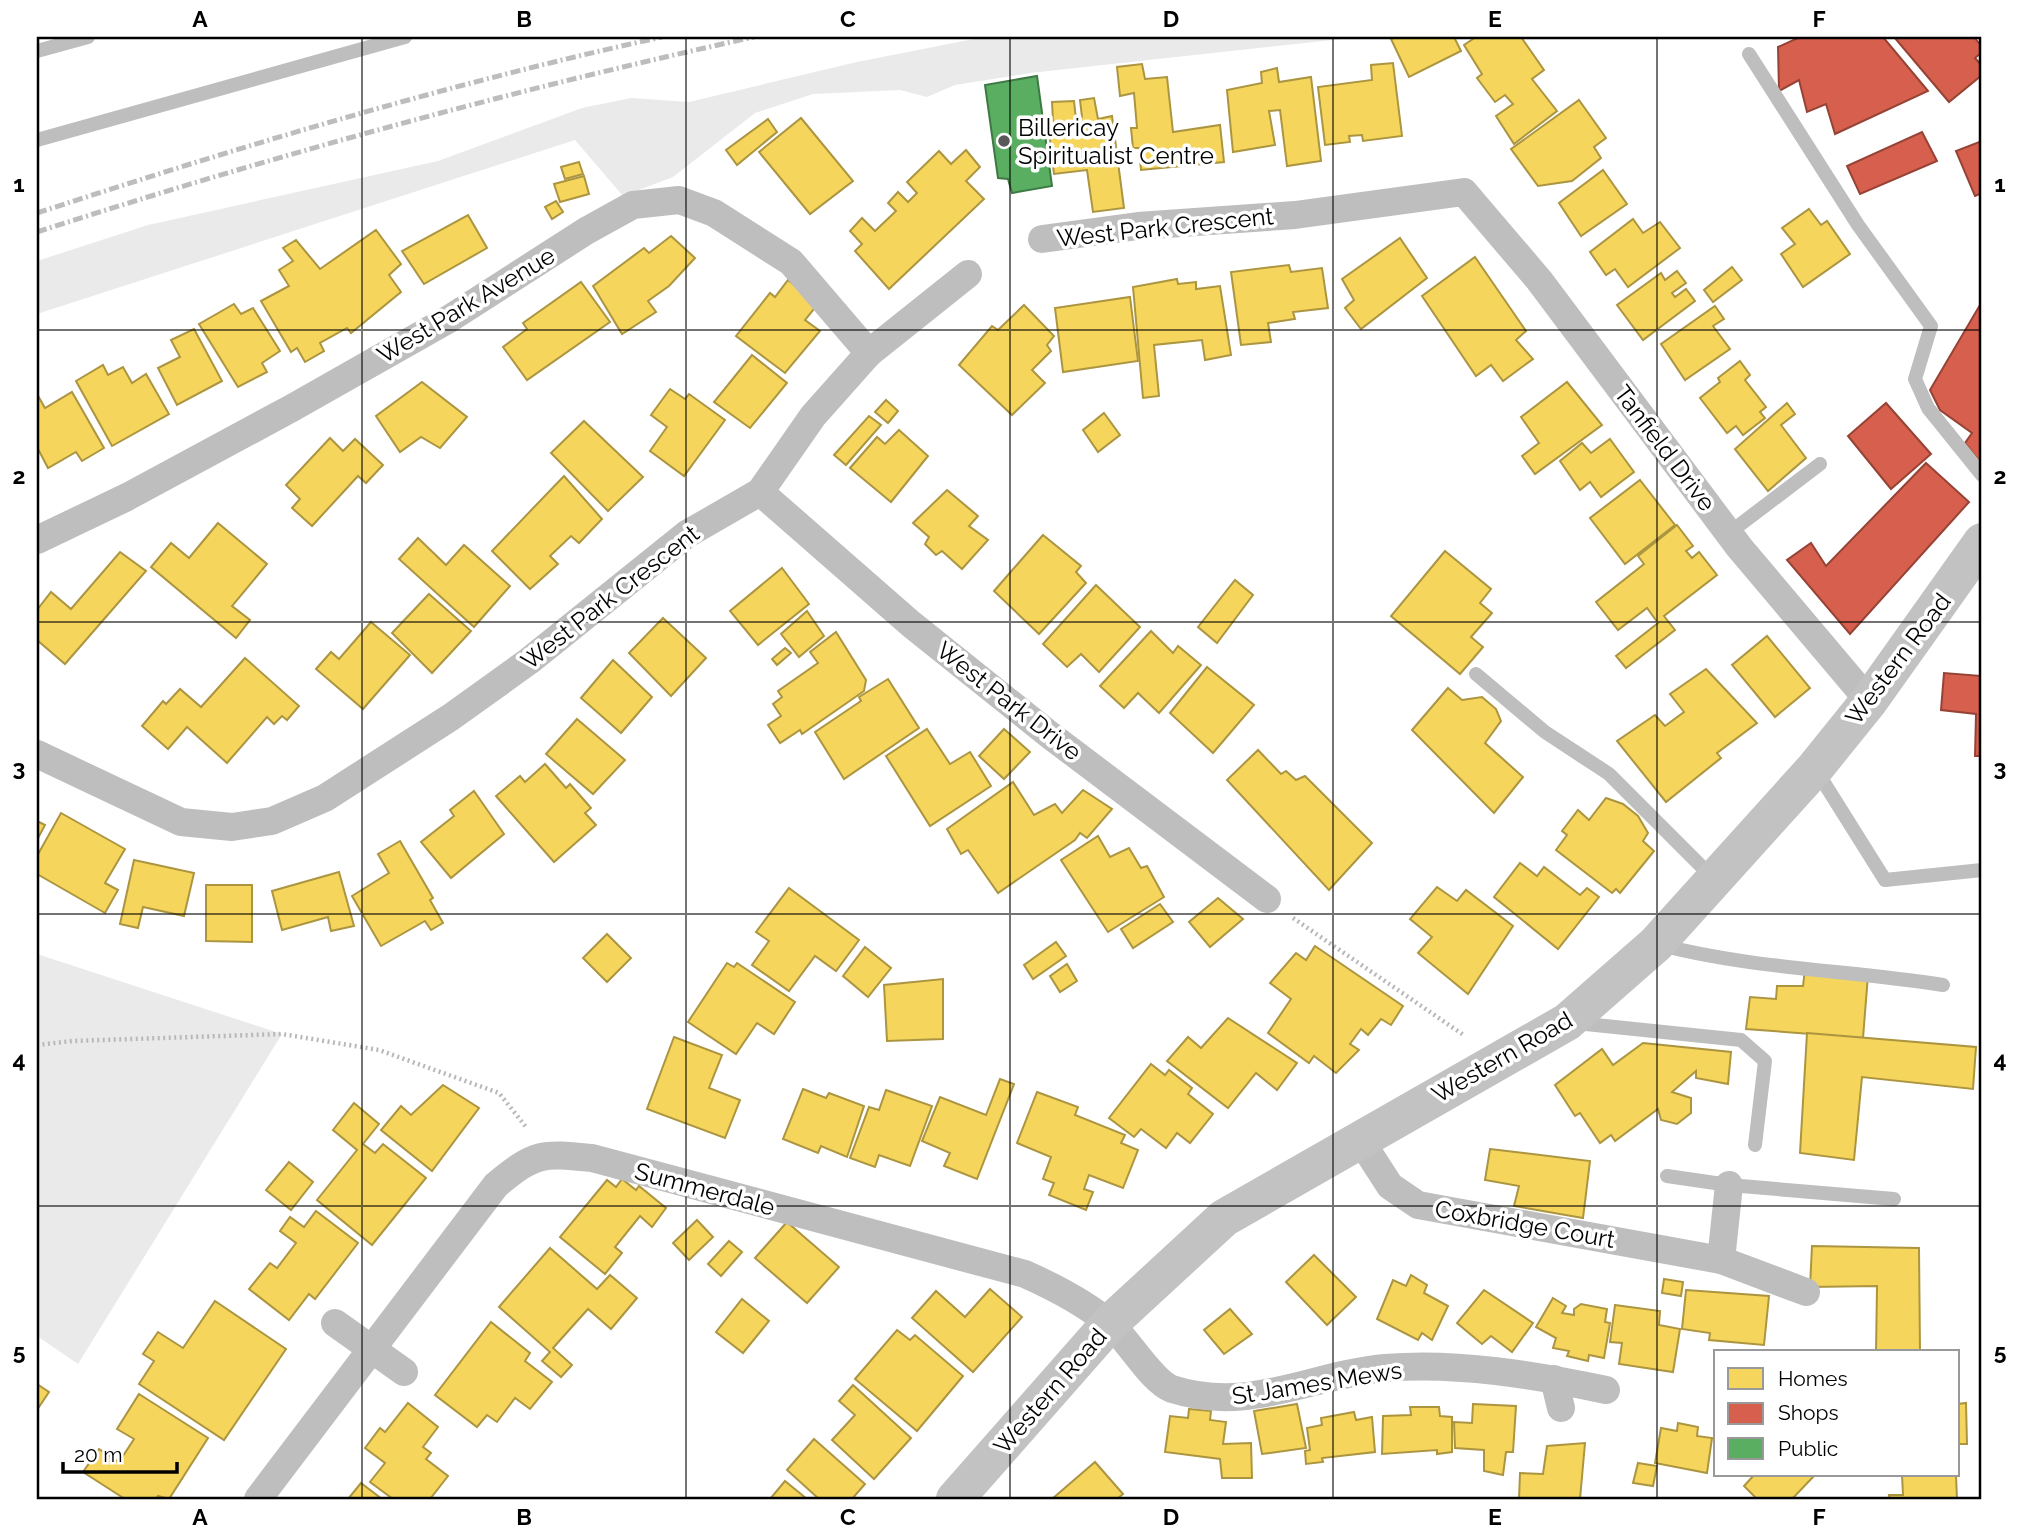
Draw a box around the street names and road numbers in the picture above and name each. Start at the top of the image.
street label: West Park Crescent [1055,201,1275,253]
street label: West Park Avenue [372,241,560,369]
street label: Tanfield Drive [1608,379,1722,517]
street label: West Park Crescent [515,519,705,675]
street label: Western Road [1839,587,1957,731]
street label: West Park Drive [931,635,1087,767]
street label: Western Road [1427,1005,1577,1109]
street label: Summerdale [632,1156,778,1222]
street label: Coxbridge Court [1433,1194,1617,1254]
street label: Western Road [987,1322,1113,1460]
street label: St James Mews [1230,1355,1404,1411]

